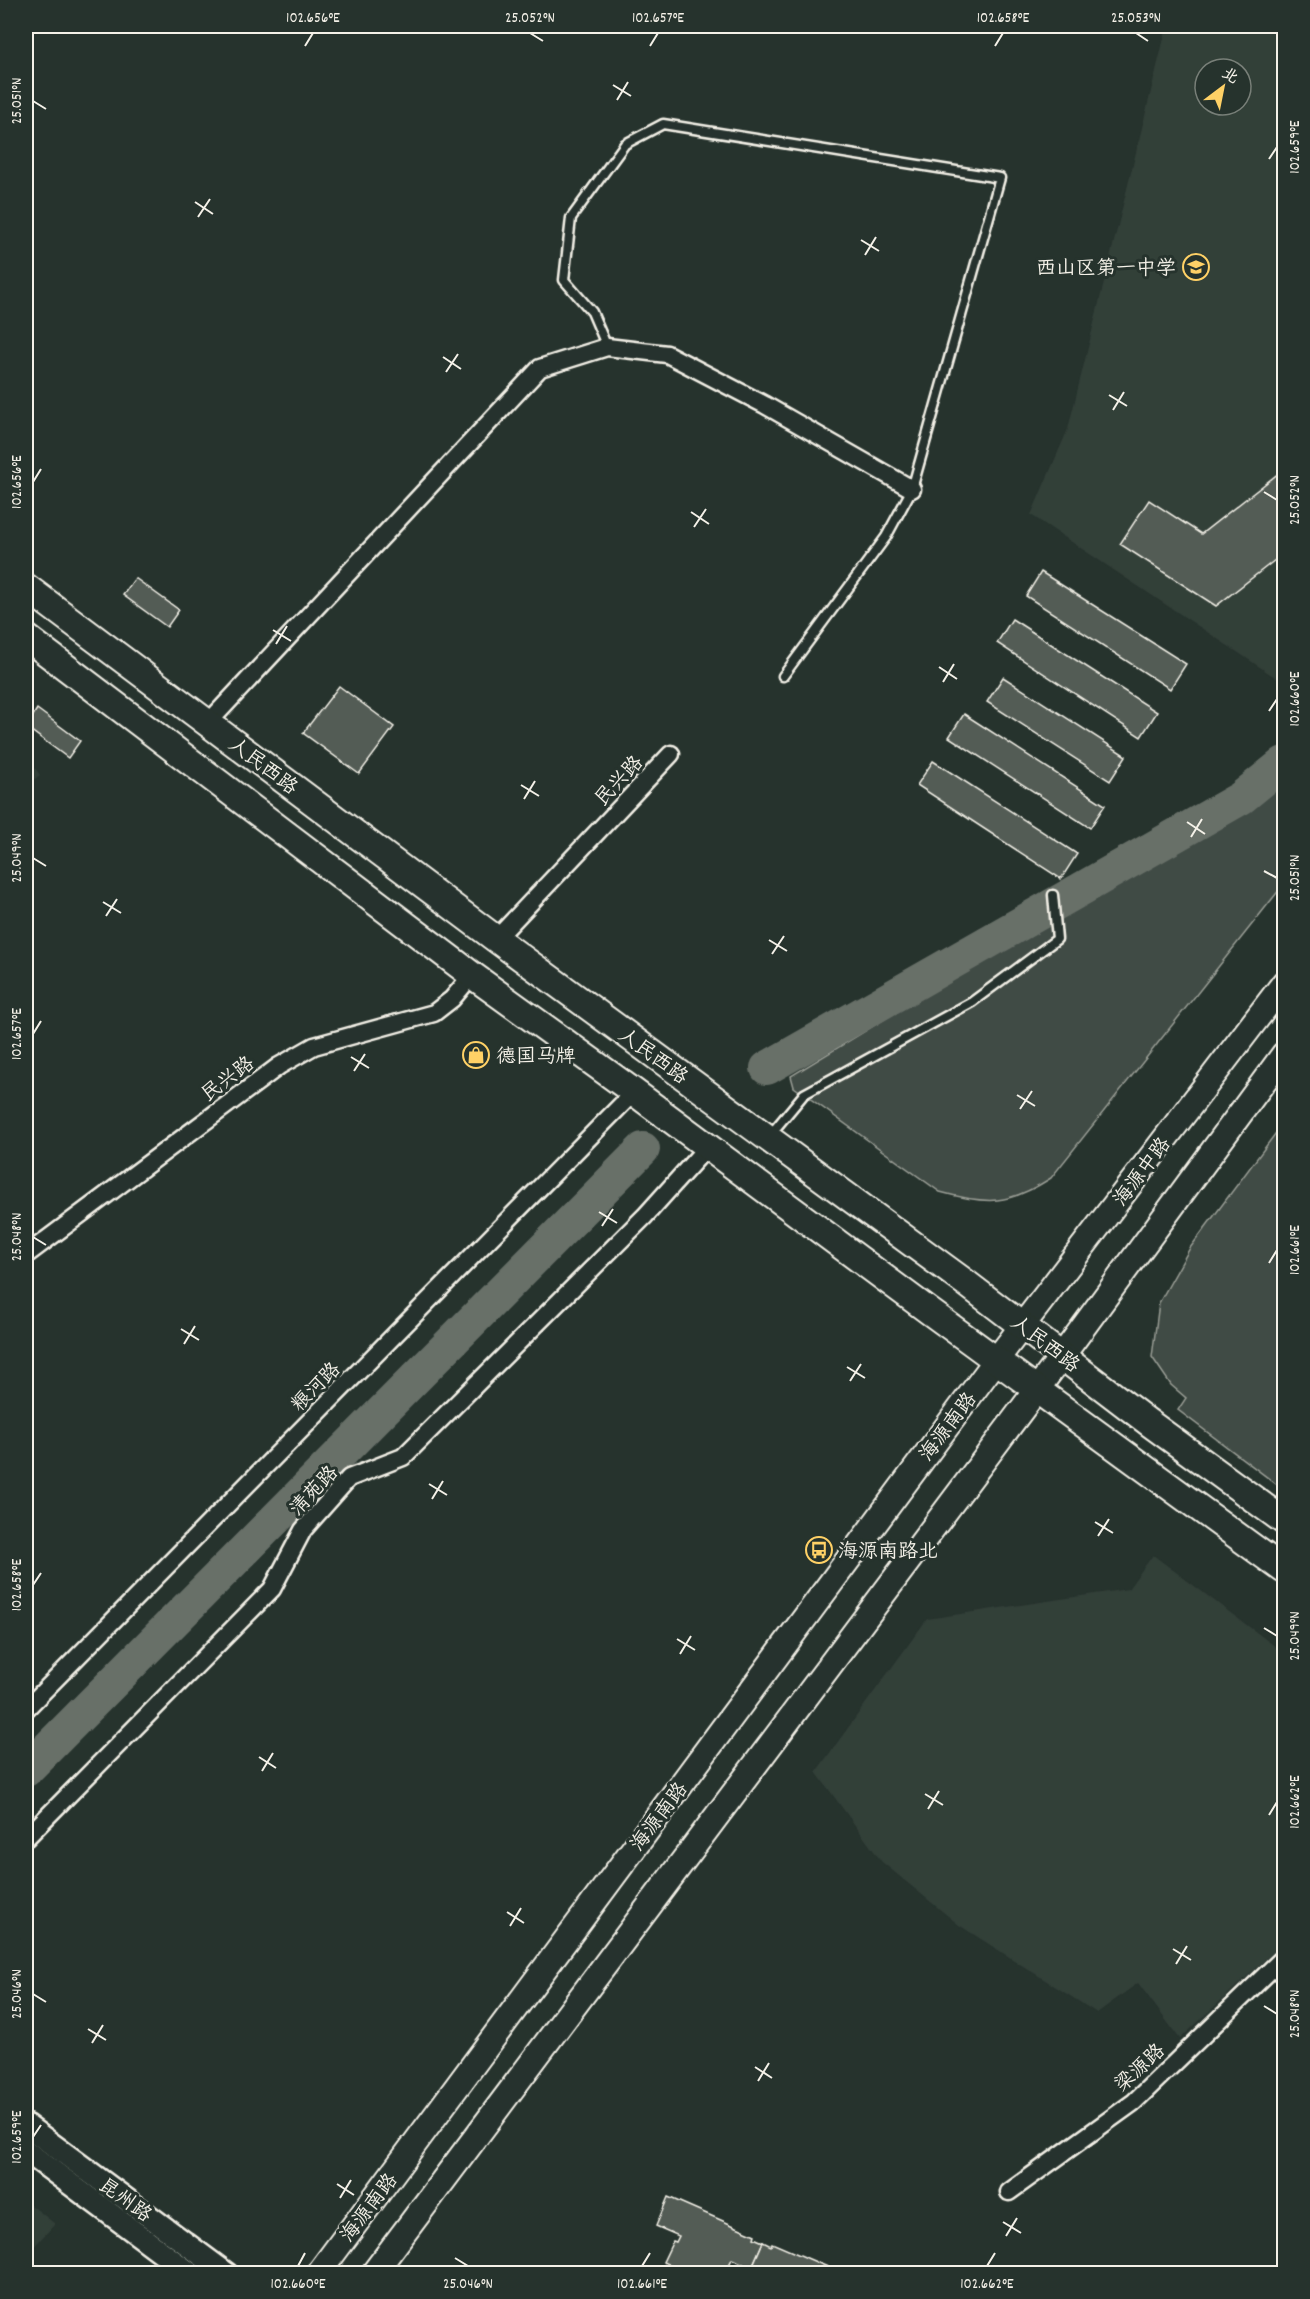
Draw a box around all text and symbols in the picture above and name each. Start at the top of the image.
text: 102.656°E [286,8,340,30]
text: 25.052°N [505,8,555,30]
text: 102.657°E [632,8,684,30]
text: 102.658°E [977,8,1029,30]
text: 25.053°N [1111,8,1161,30]
north arrow [1193,57,1253,117]
text: 北 [1217,62,1243,90]
text: 25.051°N [7,78,29,124]
text: 102.659°E [1285,120,1307,174]
school or university icon: 西山区第一中学 [1181,252,1211,282]
place label: 西山区第一中学 [1036,256,1176,284]
text: 102.656°E [7,455,29,509]
text: 25.052°N [1285,475,1307,525]
text: 102.660°E [1285,671,1307,727]
street label: 人民西路 [222,732,303,803]
street label: 民兴路 [589,750,652,814]
text: 25.049°N [7,833,29,883]
text: 25.051°N [1285,855,1307,901]
text: 102.657°E [7,1008,29,1060]
street label: 人民西路 [612,1023,694,1093]
shop icon: 德国马牌 [461,1040,491,1070]
place label: 德国马牌 [496,1044,576,1072]
street label: 民兴路 [196,1051,262,1110]
street label: 海源中路 [1108,1132,1179,1213]
text: 25.048°N [7,1213,29,1261]
text: 102.661°E [1285,1225,1307,1275]
street label: 人民西路 [1004,1310,1085,1381]
street label: 粮河路 [286,1356,349,1419]
street label: 海源南路 [914,1387,985,1468]
street label: 清苑路 [284,1460,347,1524]
bus stop icon: 海源南路北 [804,1535,834,1565]
place label: 海源南路北 [838,1539,938,1567]
text: 102.658°E [7,1559,29,1611]
text: 25.049°N [1285,1611,1307,1661]
text: 102.662°E [1285,1775,1307,1829]
street label: 海源南路 [625,1777,696,1858]
text: 25.046°N [7,1969,29,2019]
text: 25.048°N [1285,1990,1307,2038]
street label: 梁源路 [1110,2038,1173,2100]
text: 102.659°E [7,2110,29,2164]
street label: 海源南路 [335,2168,406,2249]
street label: 昆州路 [92,2172,158,2231]
text: 102.660°E [270,2274,326,2296]
text: 25.046°N [443,2274,493,2296]
text: 102.661°E [617,2274,667,2296]
text: 102.662°E [960,2274,1014,2296]

